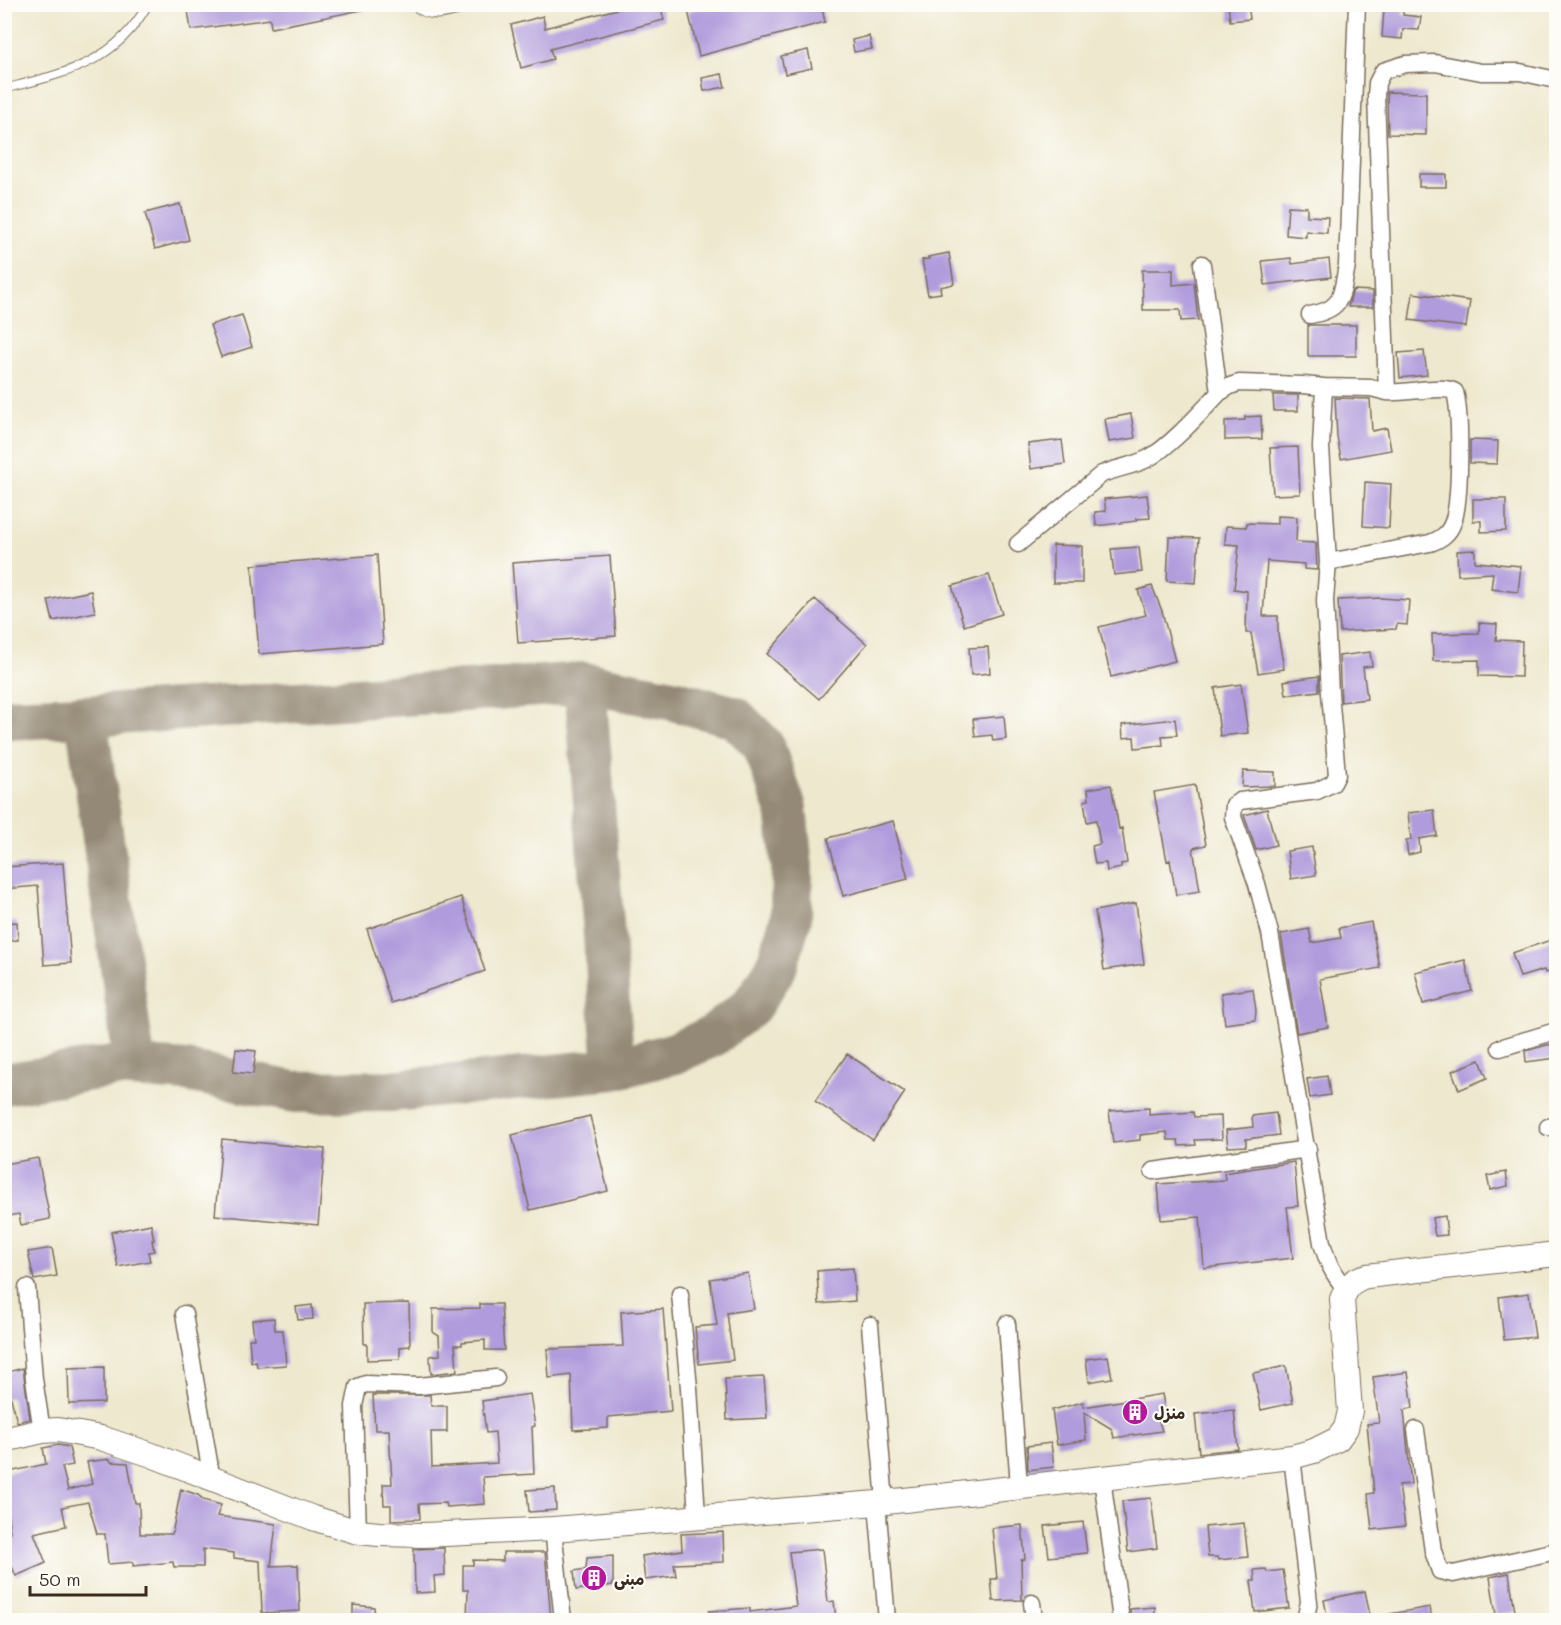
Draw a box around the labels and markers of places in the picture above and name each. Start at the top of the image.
building icon: منزل [1120,1397,1150,1427]
place label: منزل [1154,1402,1185,1423]
building icon: مبنى [579,1563,609,1593]
place label: مبنى [614,1568,644,1590]

